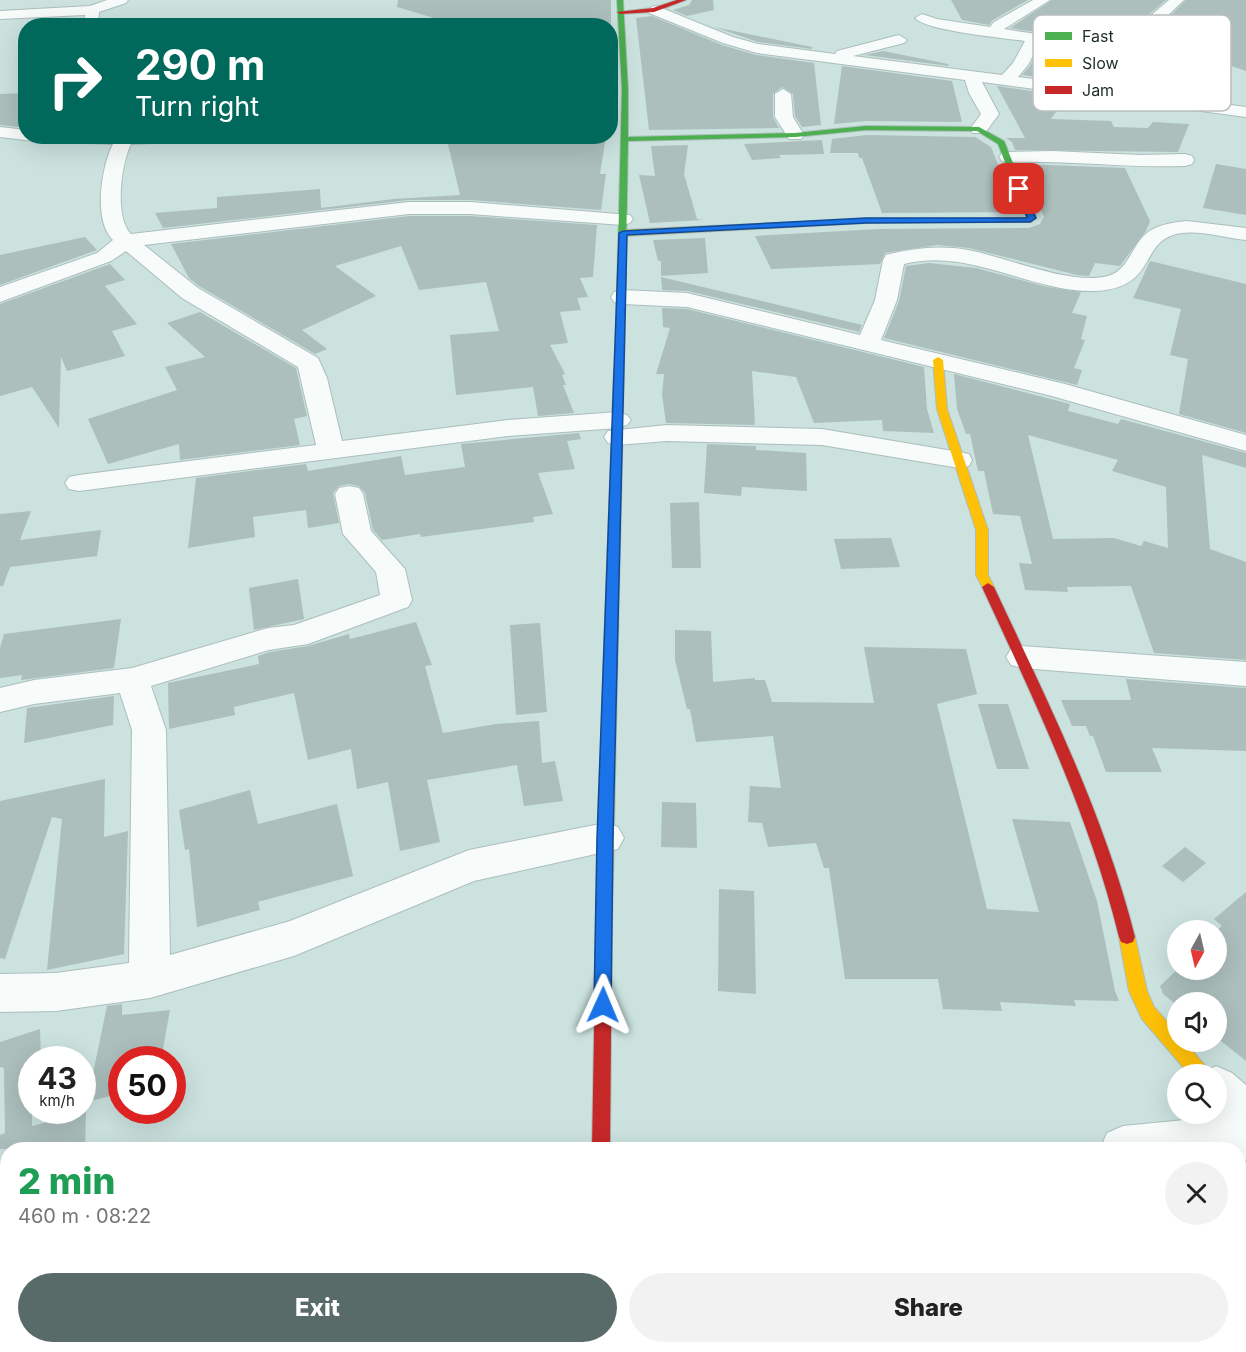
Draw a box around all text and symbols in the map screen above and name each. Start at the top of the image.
legend [1033,15,1231,111]
text: Fast [1082,26,1114,46]
text: 290 m [135,39,265,90]
icon: right [36,42,114,120]
text: Slow [1082,53,1119,73]
text: Jam [1082,80,1114,100]
text: Turn right [135,90,259,123]
pin [993,163,1044,214]
icon: arrive [1002,172,1035,205]
north arrow [1167,920,1227,980]
map controls [1167,920,1227,1124]
position arrow [571,973,635,1037]
button: sound [1167,992,1227,1052]
speed limit sign: 50 [108,1046,186,1124]
text: 43 [37,1060,77,1096]
button: search [1167,1064,1227,1124]
text: km/h [39,1091,75,1110]
text: 2 min [18,1159,115,1203]
button: close [1165,1162,1228,1225]
text: 460 m · 08:22 [18,1204,151,1228]
button: Exit [18,1273,617,1342]
button: Share [629,1273,1228,1342]

